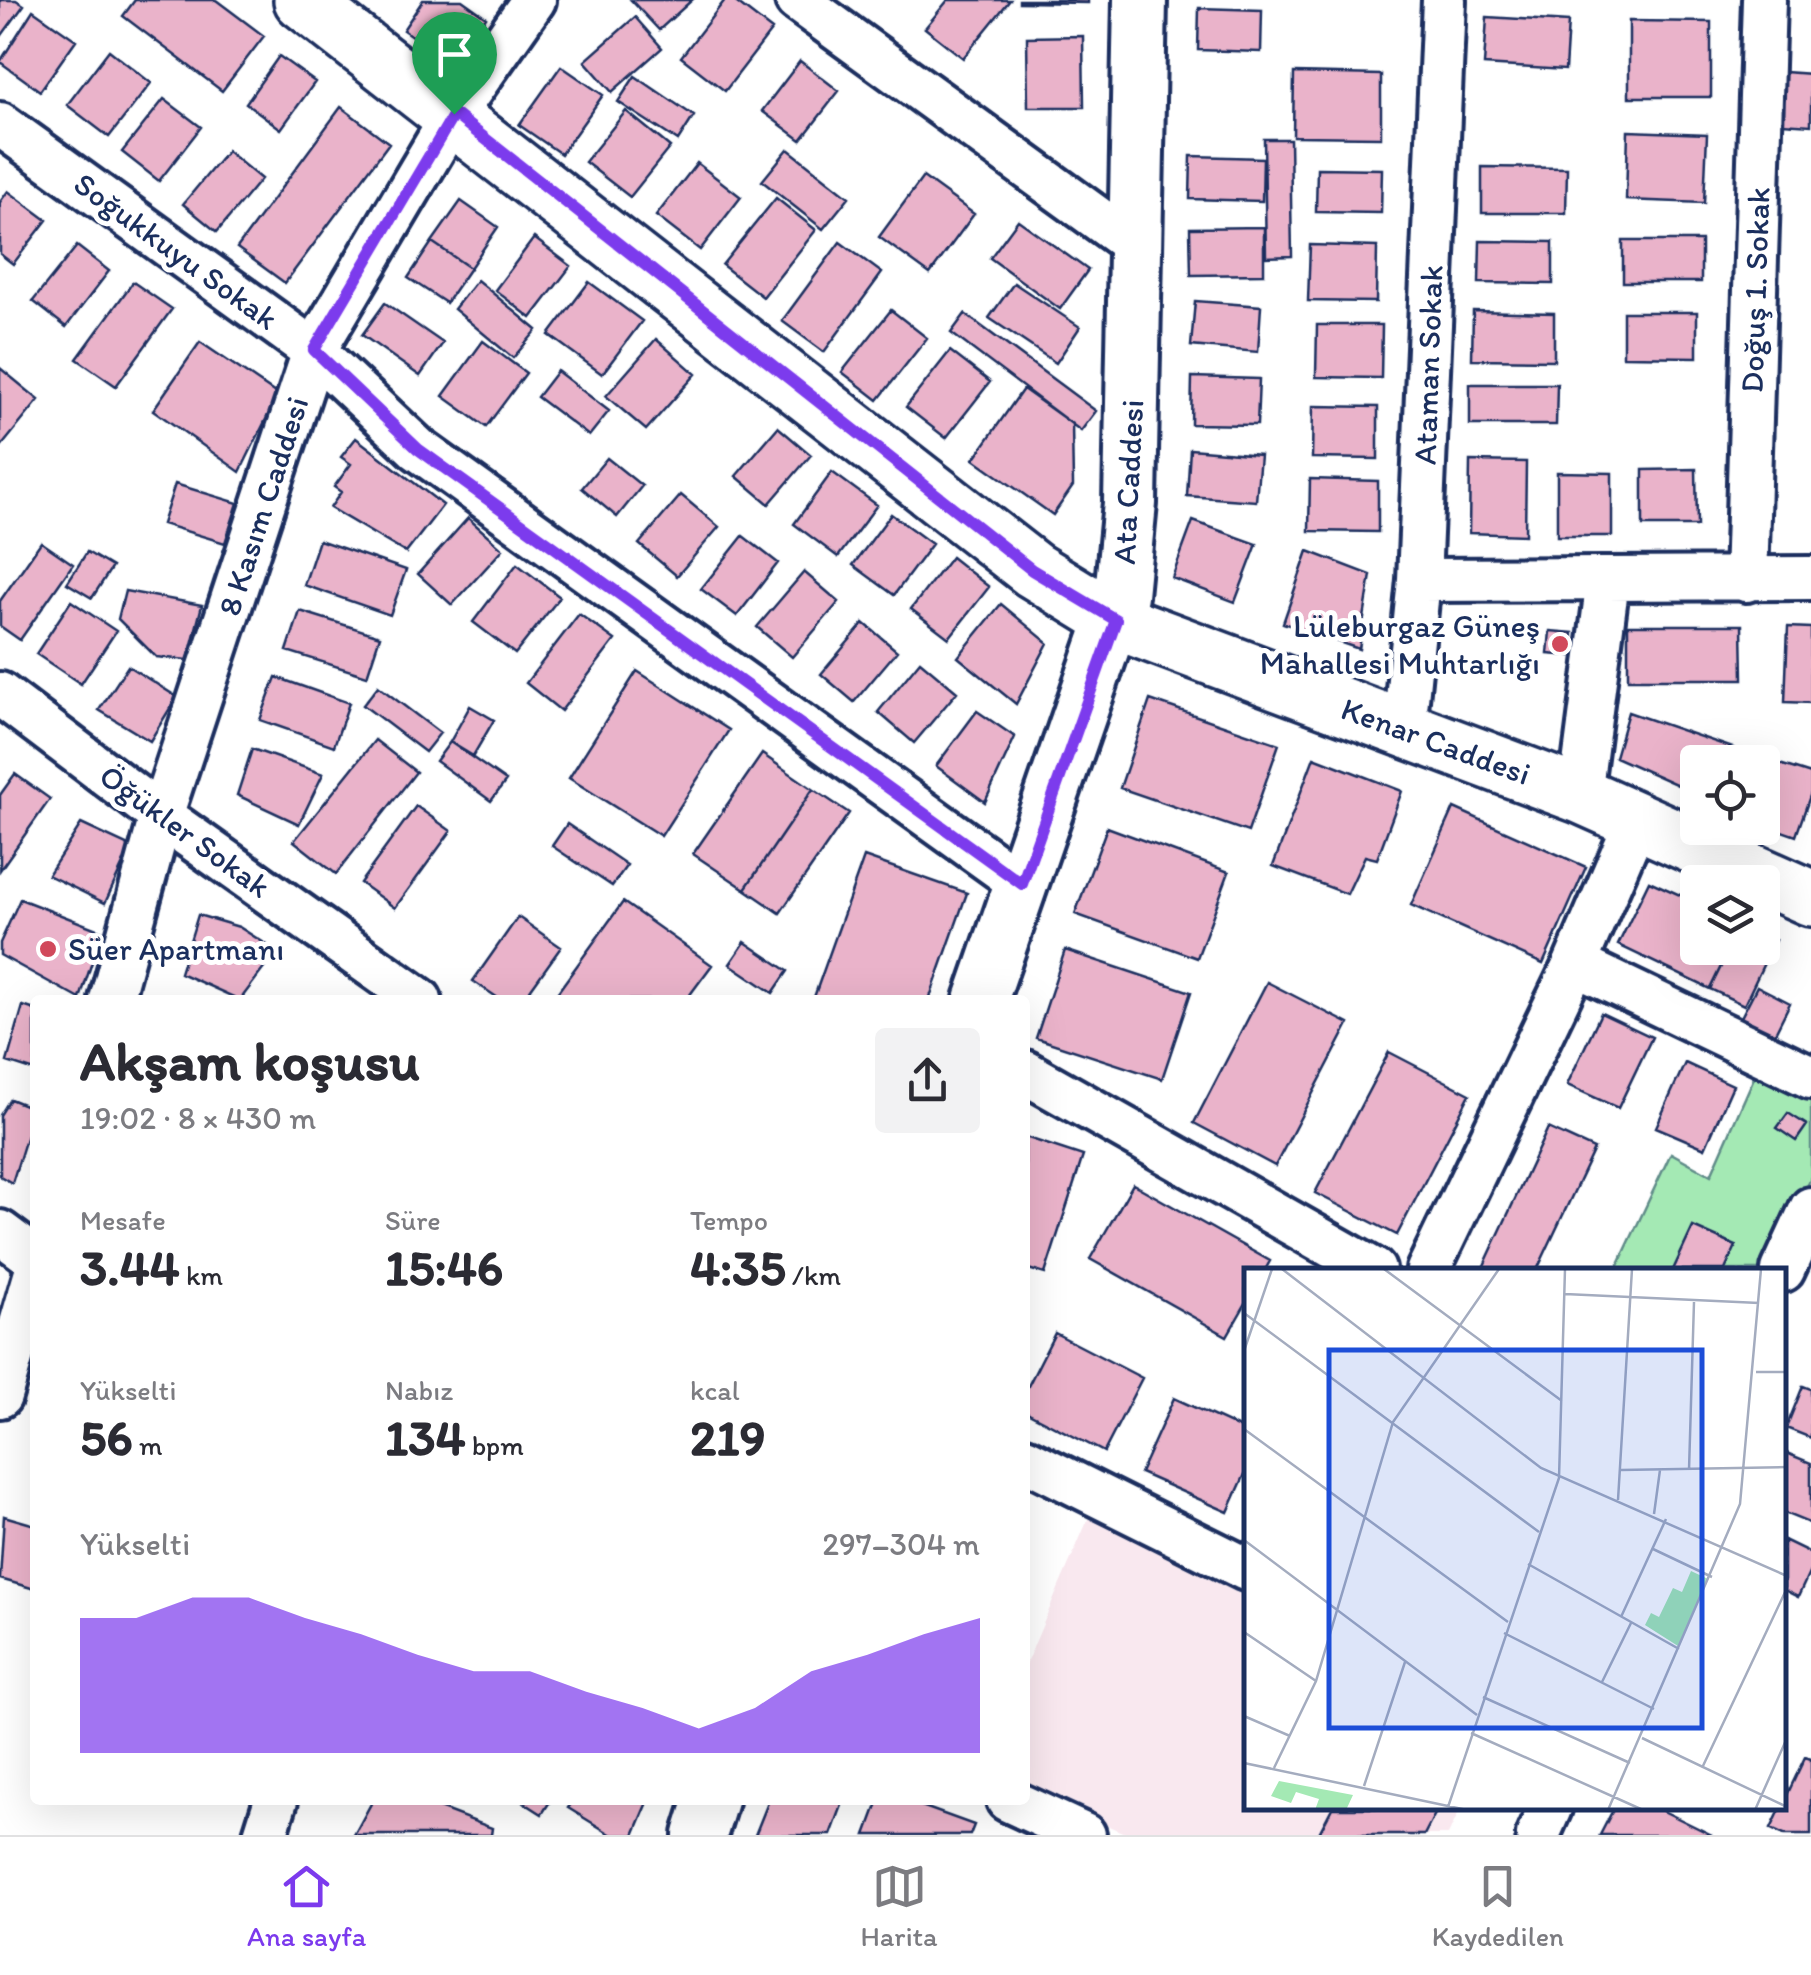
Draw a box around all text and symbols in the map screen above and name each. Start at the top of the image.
pin [412,12,497,115]
icon: arrive [427,27,482,82]
street label: Soğukkuyu Sokak [67,164,285,338]
street label: Doğuş 1. Sokak [1732,187,1778,393]
street label: Ataman Sokak [1406,264,1450,466]
street label: 8 Kasım Caddesi [210,392,316,620]
street label: Ata Caddesi [1105,399,1151,565]
place label: Lüleburgaz Güneş Mahallesi Muhtarlığı [1260,607,1540,682]
marker: Lüleburgaz Güneş Mahallesi Muhtarlığı [1549,633,1571,655]
street label: Kenar Caddesi [1336,689,1536,793]
map controls [1680,745,1780,965]
button: locate [1680,745,1780,845]
street label: Öğükler Sokak [92,756,278,906]
button: layers [1680,865,1780,965]
place label: Süer Apartmanı [68,930,284,968]
marker: Süer Apartmanı [37,938,59,960]
text: Akşam koşusu [80,1028,420,1094]
button: share [875,1028,980,1133]
text: 19:02 · 8 × 430 m [80,1099,316,1137]
text: Mesafe [80,1203,166,1237]
text: Süre [385,1203,441,1237]
text: Tempo [690,1203,768,1237]
text: 3.44 [80,1237,180,1298]
text: 15:46 [385,1237,503,1298]
text: 4:35 [690,1237,786,1298]
text: km [180,1258,223,1292]
text: /km [786,1258,841,1292]
inset map [1244,1268,1786,1810]
text: Yükselti [80,1373,176,1407]
text: Nabız [385,1373,453,1407]
text: kcal [690,1373,740,1407]
text: 56 [80,1407,133,1468]
text: 134 [385,1407,466,1468]
text: 219 [690,1407,766,1468]
text: m [133,1428,163,1462]
text: bpm [466,1428,524,1462]
text: Yükselti [80,1525,190,1563]
text: 297–304 m [822,1525,980,1563]
tab: Ana sayfa [247,1859,366,1953]
tab: Harita [860,1859,938,1953]
tab: Kaydedilen [1432,1859,1564,1953]

